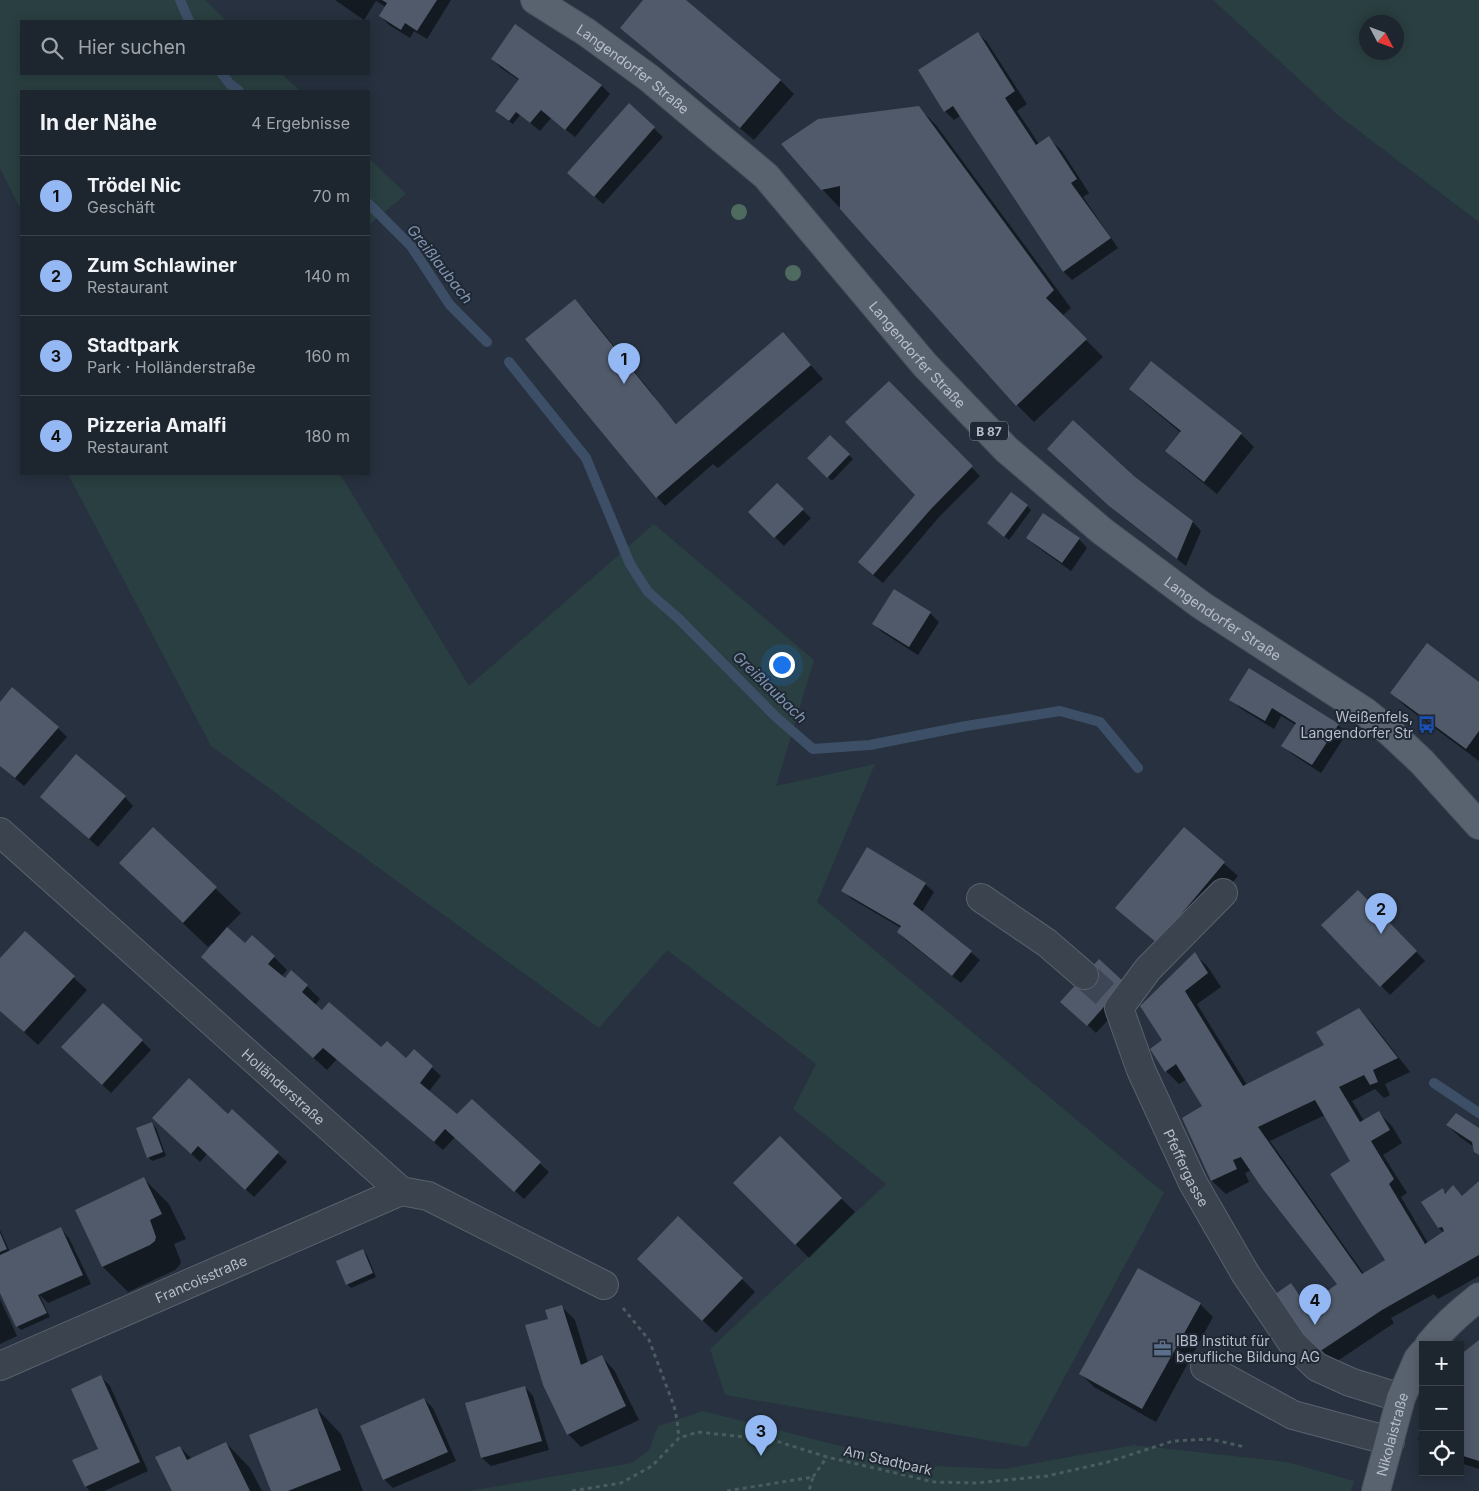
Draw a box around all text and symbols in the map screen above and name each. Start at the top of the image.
north arrow [1359,15,1404,60]
search box [20,20,370,75]
street label: Langendorfer Straße [574,20,693,117]
icon: search [38,34,66,62]
text: Hier suchen [78,36,186,59]
text: In der Nähe [40,110,157,135]
text: 4 Ergebnisse [251,113,350,133]
text: Trödel Nic [87,174,181,197]
text: 1 [53,186,59,206]
text: 70 m [313,186,350,206]
text: Geschäft [87,197,155,217]
water label: Greißlaubach [403,220,477,308]
text: Zum Schlawiner [87,254,237,277]
text: 2 [51,266,61,286]
text: 140 m [305,266,350,286]
text: Restaurant [87,277,168,297]
street label: Langendorfer Straße [866,297,970,411]
text: Stadtpark [87,334,179,357]
pin: 1 [608,343,640,384]
text: 3 [51,346,61,366]
text: 160 m [305,346,350,366]
text: Park · Holländerstraße [87,357,256,377]
text: Pizzeria Amalfi [87,414,226,437]
road number: B 87 [970,422,1008,441]
text: 4 [51,426,61,446]
text: 180 m [305,426,350,446]
text: Restaurant [87,437,168,457]
street label: Langendorfer Straße [1161,572,1285,664]
water label: Greißlaubach [729,647,811,727]
your location [769,652,795,678]
place label: Weißenfels, Langendorfer Str [1301,708,1413,741]
bus stop icon: Weißenfels, Langendorfer Str [1417,714,1437,734]
pin: 2 [1365,893,1397,934]
street label: Holländerstraße [239,1045,329,1128]
street label: Pfeffergasse [1161,1126,1213,1209]
street label: Francoisstraße [152,1251,249,1306]
pin: 4 [1299,1284,1331,1325]
place label: IBB Institut für berufliche Bildung AG [1176,1332,1320,1365]
office icon: IBB Institut für berufliche Bildung AG [1152,1338,1172,1358]
map controls [1419,1341,1464,1476]
button: + [1419,1341,1464,1386]
button: − [1419,1386,1464,1431]
street label: Nikolaistraße [1372,1389,1411,1478]
pin: 3 [745,1415,777,1456]
button: locate [1419,1431,1464,1476]
street label: Am Stadtpark [842,1442,934,1479]

